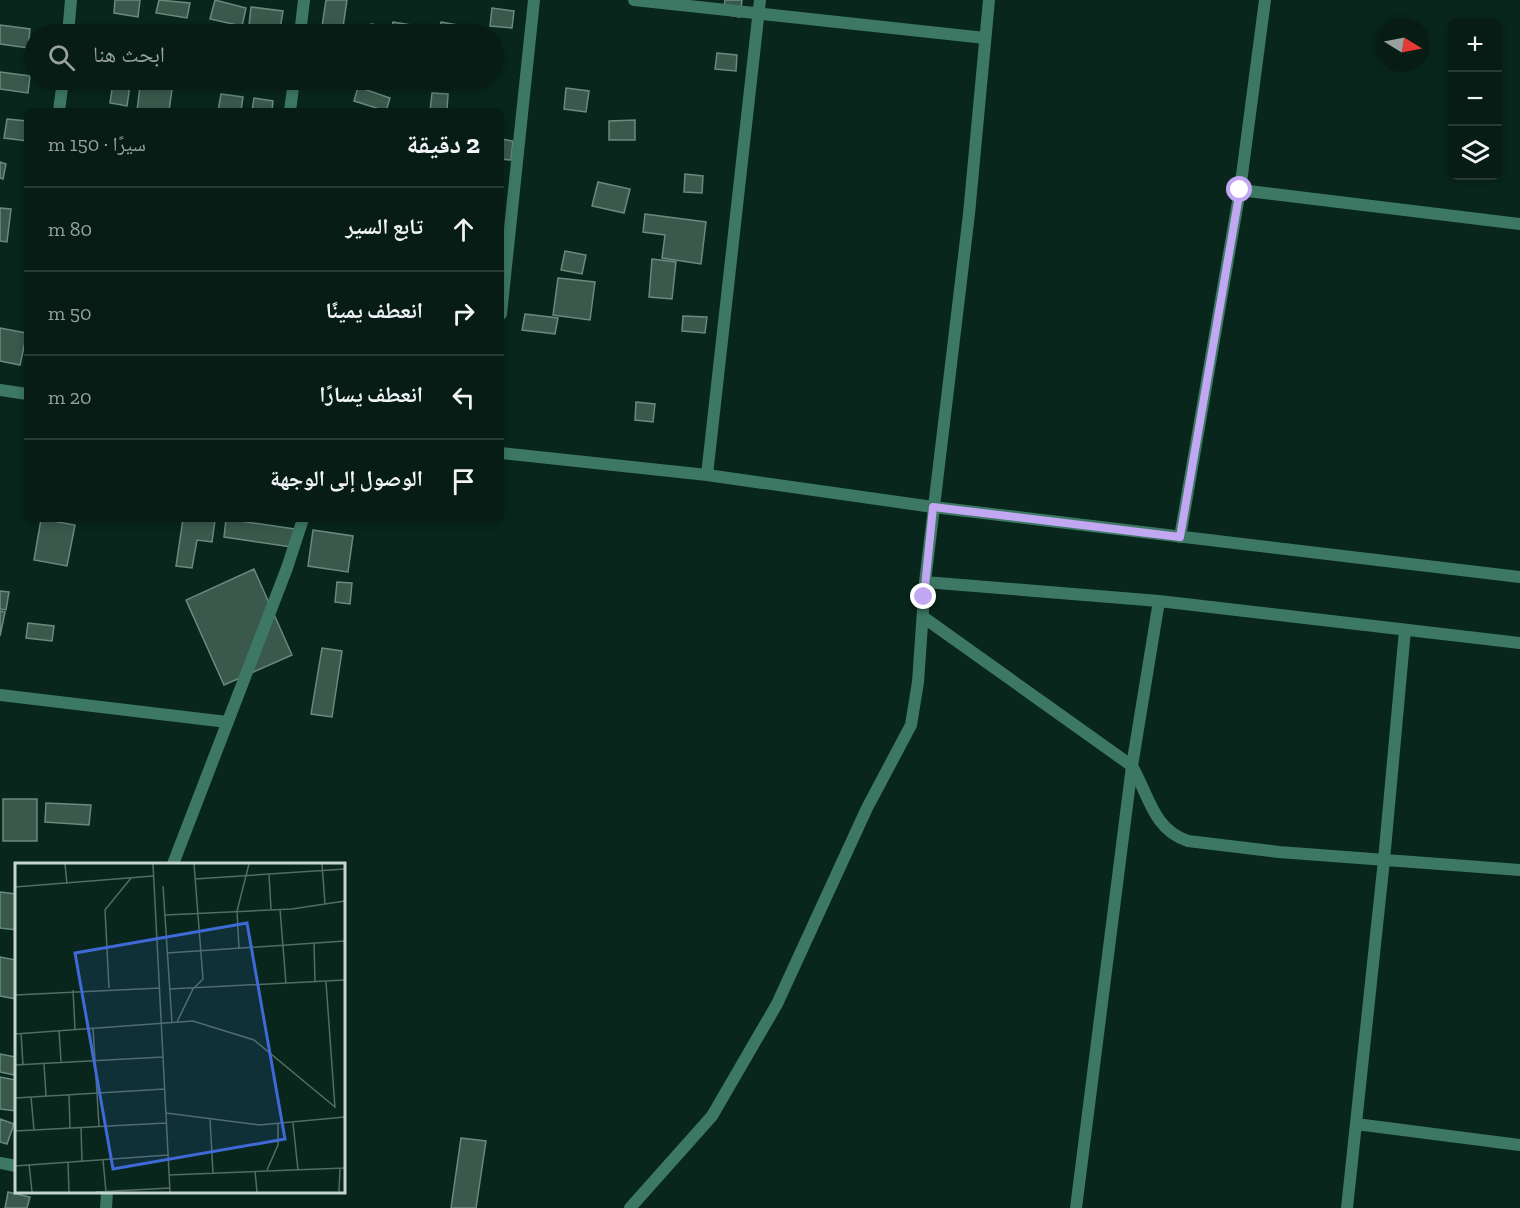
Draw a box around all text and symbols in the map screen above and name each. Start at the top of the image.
north arrow [1376,18,1430,72]
map controls [1448,18,1502,180]
button: + [1448,18,1502,72]
search box [24,24,504,90]
icon: search [45,41,78,74]
text: ابحث هنا [93,41,165,68]
button: − [1448,72,1502,126]
button: layers [1448,126,1502,180]
text: 2 دقيقة [407,128,480,160]
text: سيرًا · 150 m [48,132,146,156]
route start [1226,176,1252,202]
text: تابع السير [345,213,423,240]
icon: ahead [447,213,480,246]
text: 80 m [48,217,92,241]
text: انعطف يمينًا [326,297,423,324]
icon: right [447,297,480,330]
text: 50 m [48,301,92,325]
text: انعطف يسارًا [319,381,423,408]
icon: left [447,381,480,414]
text: 20 m [48,385,92,409]
text: الوصول إلى الوجهة [270,465,423,492]
icon: arrive [447,465,480,498]
route end [910,583,936,609]
inset map [15,863,345,1193]

